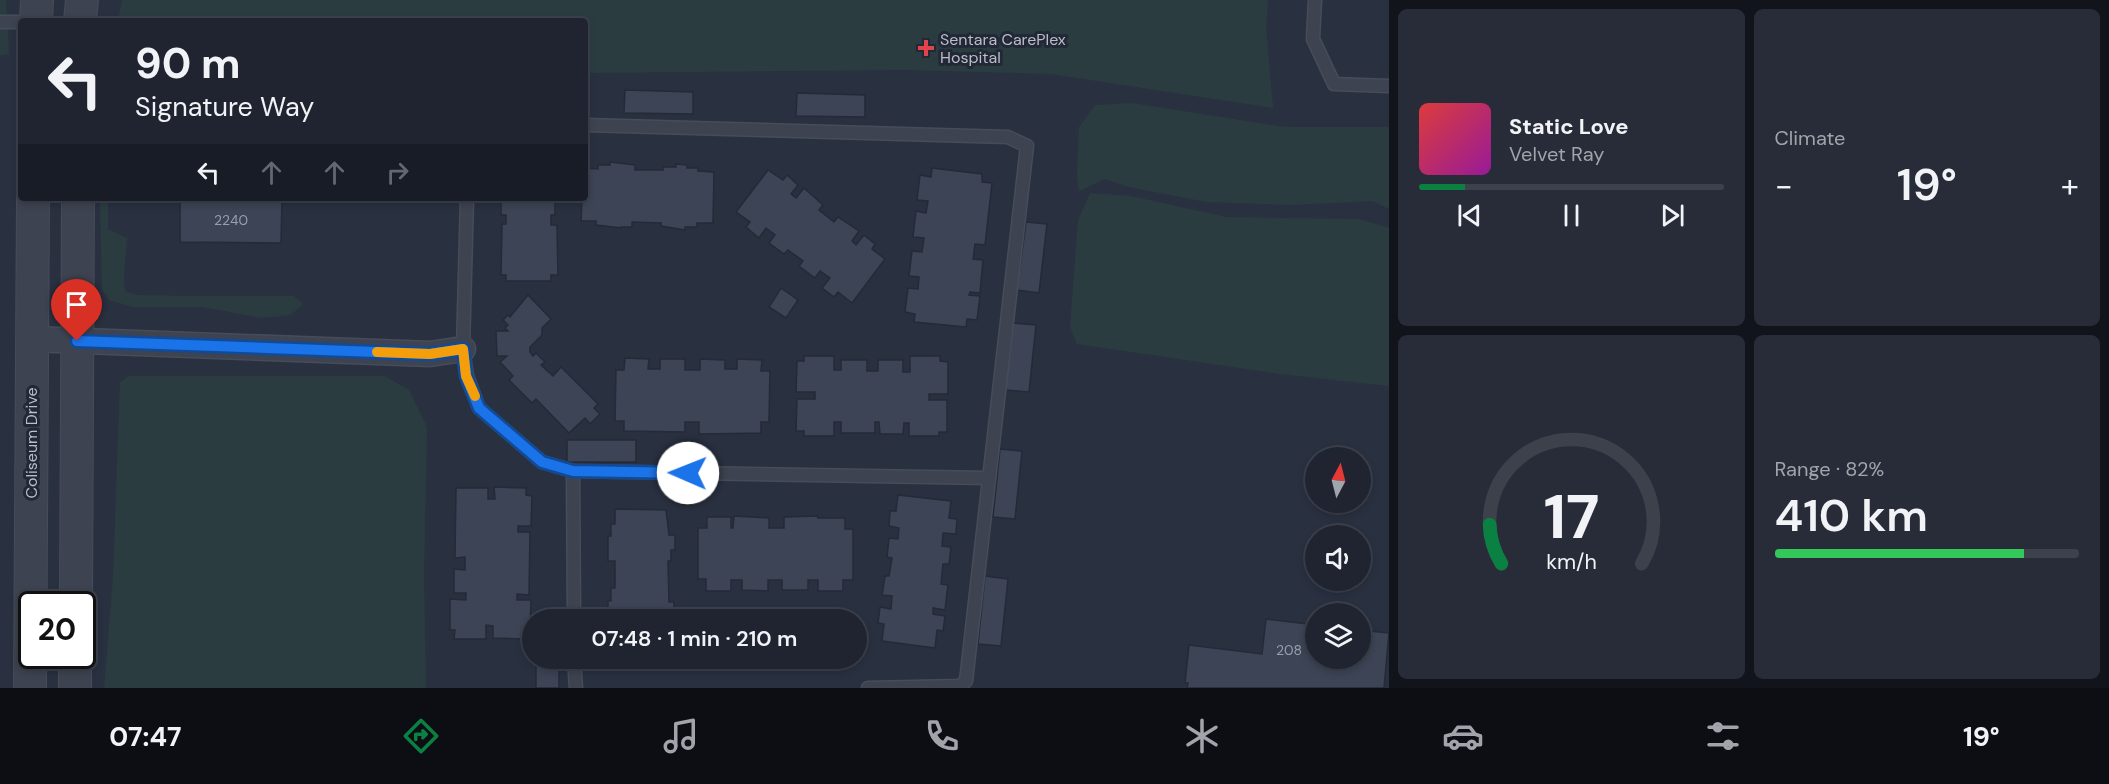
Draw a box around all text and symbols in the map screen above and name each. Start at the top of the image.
place label: Sentara CarePlex Hospital [940,29,1066,68]
text: 90 m [135,36,241,91]
marker: Sentara CarePlex Hospital [917,39,935,57]
icon: left [36,42,114,120]
text: Signature Way [135,89,314,124]
text: Static Love [1509,112,1629,141]
text: Climate [1775,125,1845,151]
text: Velvet Ray [1509,141,1604,167]
text: 19° [1897,155,1957,214]
icon: left [192,156,225,189]
icon: ahead [255,156,288,189]
icon: ahead [318,156,351,189]
icon: right [381,156,414,189]
text: − [1775,164,1793,207]
text: + [2061,164,2079,207]
icon: previous [1453,199,1486,232]
icon: pause [1555,199,1588,232]
icon: next [1656,199,1689,232]
house number: 2240 [214,211,248,229]
pin [51,279,102,341]
icon: arrive [60,288,93,321]
street label: Coliseum Drive [21,387,42,499]
position arrow [656,441,720,505]
north arrow [1305,447,1371,513]
map controls [1305,447,1371,669]
text: Range · 82% [1775,456,1884,482]
text: 17 [1543,476,1599,557]
text: 410 km [1775,486,1928,545]
button: sound [1305,525,1371,591]
text: km/h [1546,548,1597,576]
speed limit sign: 20 [18,591,96,669]
button: layers [1305,603,1371,669]
text: 07:48 · 1 min · 210 m [592,624,797,653]
house number: 208 [1276,641,1302,659]
icon: directions [400,715,442,757]
icon: music [660,715,702,757]
icon: phone [921,715,963,757]
icon: climate [1181,715,1223,757]
icon: car [1442,715,1484,757]
icon: filters [1702,715,1744,757]
text: 07:47 [109,719,182,754]
text: 19° [1963,719,2000,754]

